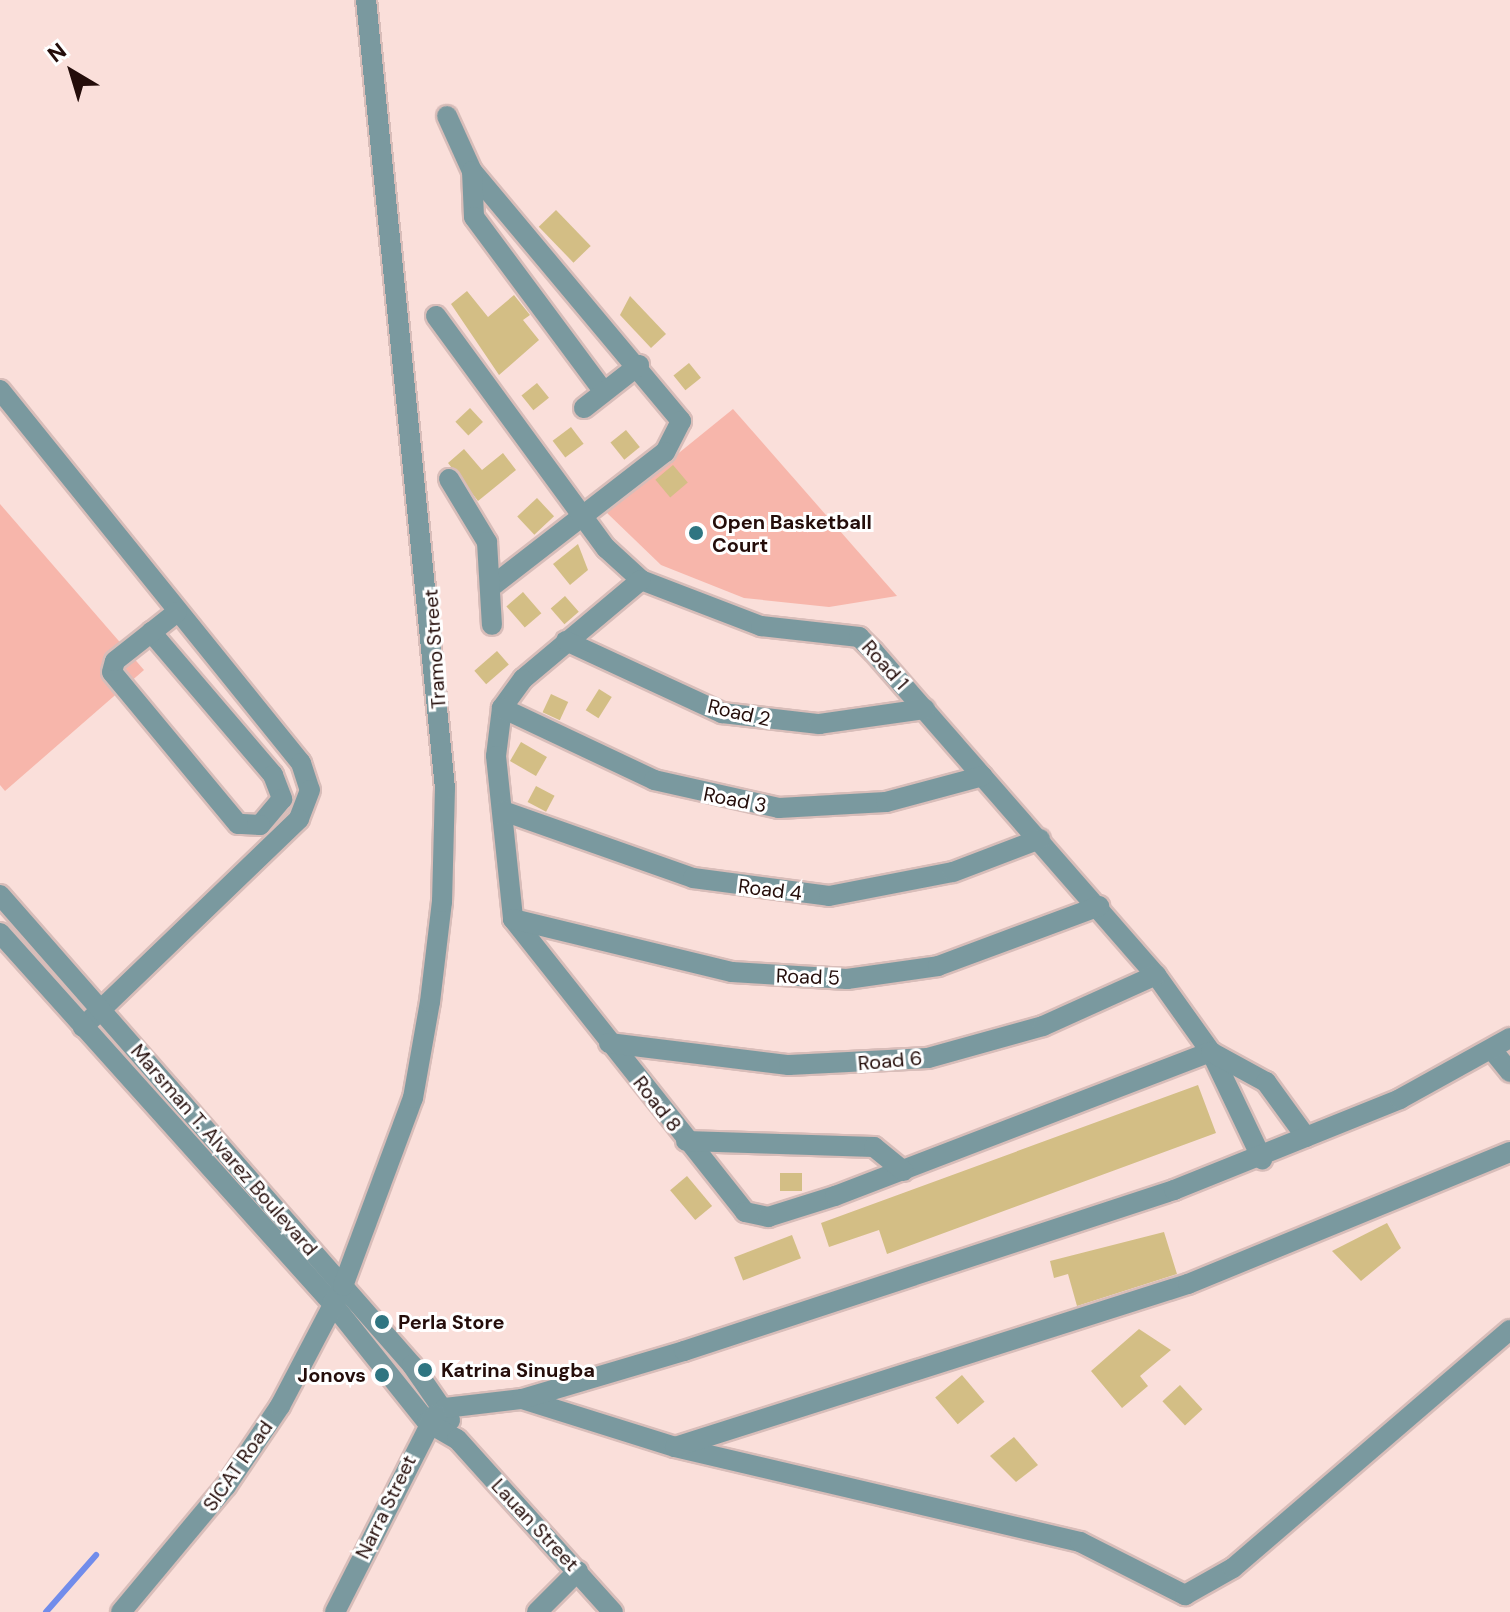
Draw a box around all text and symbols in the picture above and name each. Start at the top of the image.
north arrow [32,32,112,112]
text: N [42,36,72,69]
place label: Open Basketball Court [712,510,872,557]
marker: Open Basketball Court [687,524,705,542]
street label: Tramo Street [419,588,451,710]
street label: Road 1 [857,635,913,695]
street label: Road 2 [705,694,773,732]
street label: Road 3 [701,782,769,818]
street label: Road 4 [737,874,803,906]
street label: Road 5 [776,964,840,990]
street label: Marsman T. Alvarez Boulevard [126,1039,322,1261]
street label: Road 6 [857,1046,923,1076]
street label: Road 8 [628,1071,686,1137]
place label: Perla Store [398,1310,505,1334]
marker: Perla Store [373,1313,391,1331]
place label: Katrina Sinugba [441,1358,595,1382]
marker: Katrina Sinugba [416,1361,434,1379]
place label: Jonovs [297,1363,366,1387]
marker: Jonovs [373,1366,391,1384]
street label: SICAT Road [198,1416,278,1516]
street label: Narra Street [351,1451,421,1563]
street label: Lauan Street [486,1474,584,1576]

